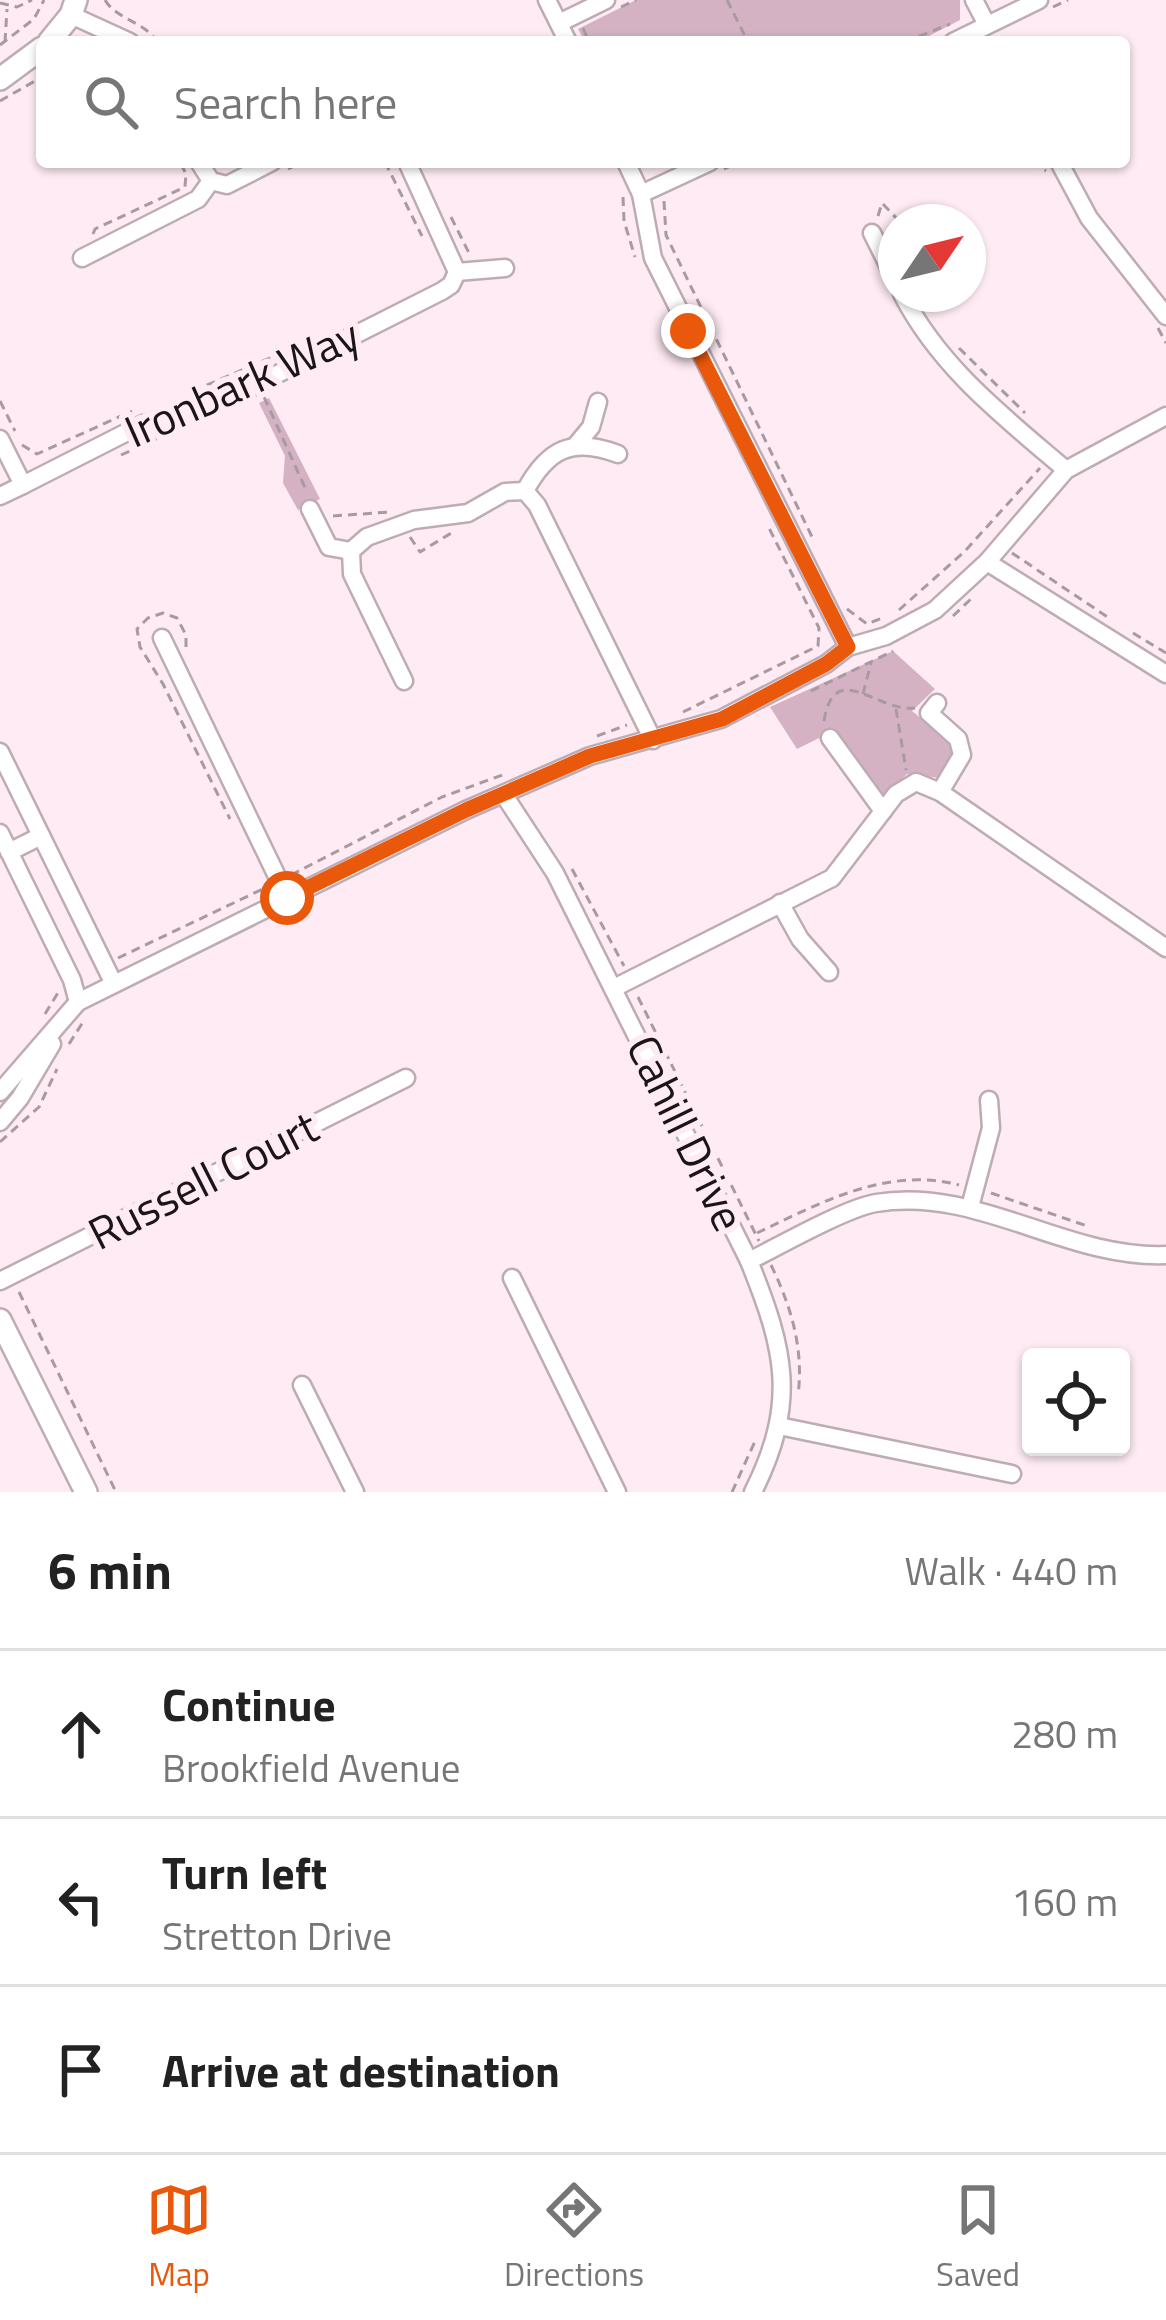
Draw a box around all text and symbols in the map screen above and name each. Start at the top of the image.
search box [36,36,1130,168]
text: Search here [174,68,397,136]
icon: search [78,69,144,135]
north arrow [878,204,986,312]
street label: Ironbark Way [113,300,370,464]
route end [661,304,715,358]
route start [260,871,314,925]
street label: Cahill Drive [610,1023,764,1242]
street label: Russell Court [76,1092,329,1266]
map controls [1022,1348,1130,1456]
button: locate [1022,1348,1130,1456]
text: 6 min [48,1531,172,1609]
text: Walk · 440 m [904,1541,1118,1600]
text: Continue [162,1670,336,1738]
icon: ahead [48,1701,114,1767]
text: 280 m [1011,1704,1118,1763]
text: Brookfield Avenue [162,1738,460,1797]
text: Turn left [162,1838,327,1906]
icon: left [48,1869,114,1935]
text: 160 m [1011,1872,1118,1931]
text: Stretton Drive [162,1906,392,1965]
text: Arrive at destination [162,2036,560,2104]
icon: arrive [48,2037,114,2103]
tab: Map [146,2177,212,2299]
tab: Directions [504,2177,644,2299]
tab: Saved [936,2177,1020,2299]

